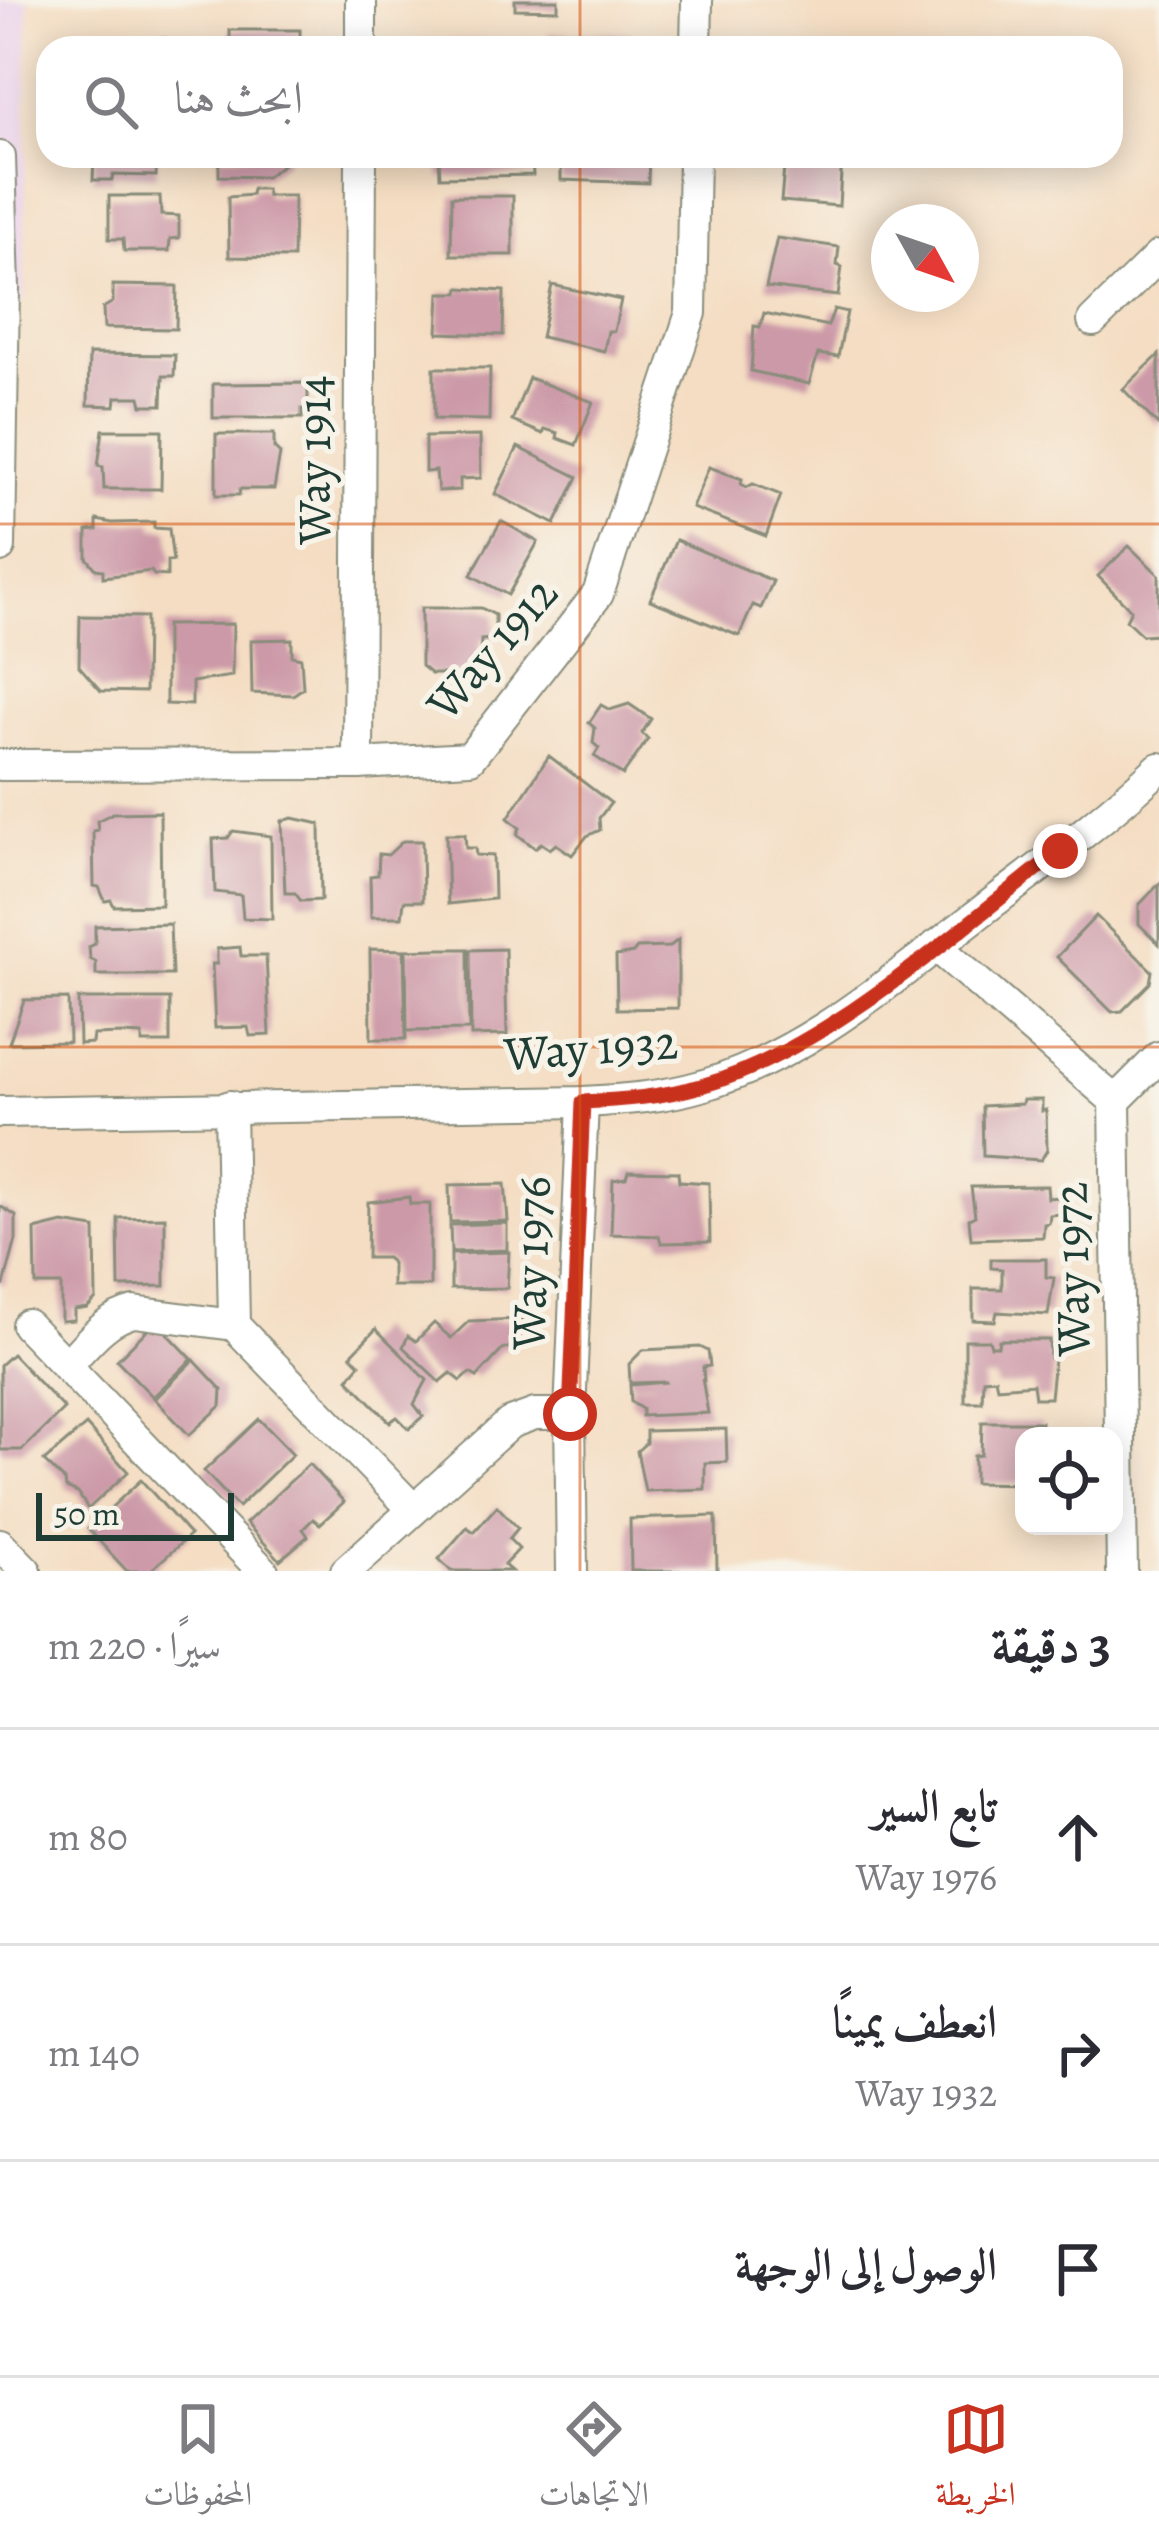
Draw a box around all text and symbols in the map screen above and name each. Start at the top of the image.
search box [36,36,1123,168]
text: ابحث هنا [174,67,303,129]
icon: search [78,69,144,135]
north arrow [871,204,979,312]
street label: Way 1914 [281,375,347,546]
street label: Way 1912 [410,562,573,735]
route end [1033,824,1087,878]
street label: Way 1932 [501,1009,680,1087]
street label: Way 1976 [495,1175,567,1352]
street label: Way 1972 [1037,1181,1107,1358]
route start [543,1387,597,1441]
map controls [1015,1427,1123,1535]
button: locate [1015,1427,1123,1535]
scale bar [36,1487,234,1540]
text: 50 m [54,1491,120,1536]
text: 3 دقيقة [991,1610,1111,1680]
text: سيرًا · 220 m [48,1619,221,1672]
text: تابع السير [872,1775,997,1837]
icon: ahead [1045,1804,1111,1870]
text: 80 m [48,1810,128,1863]
text: Way 1976 [856,1850,997,1903]
text: انعطف يمينًا [832,1991,997,2053]
icon: right [1045,2020,1111,2086]
text: 140 m [48,2026,140,2079]
text: Way 1932 [855,2066,997,2119]
text: الوصول إلى الوجهة [735,2234,997,2296]
icon: arrive [1045,2236,1111,2302]
tab: المحفوظات [143,2396,252,2526]
tab: الاتجاهات [539,2396,649,2526]
tab: الخريطة [935,2396,1016,2526]

